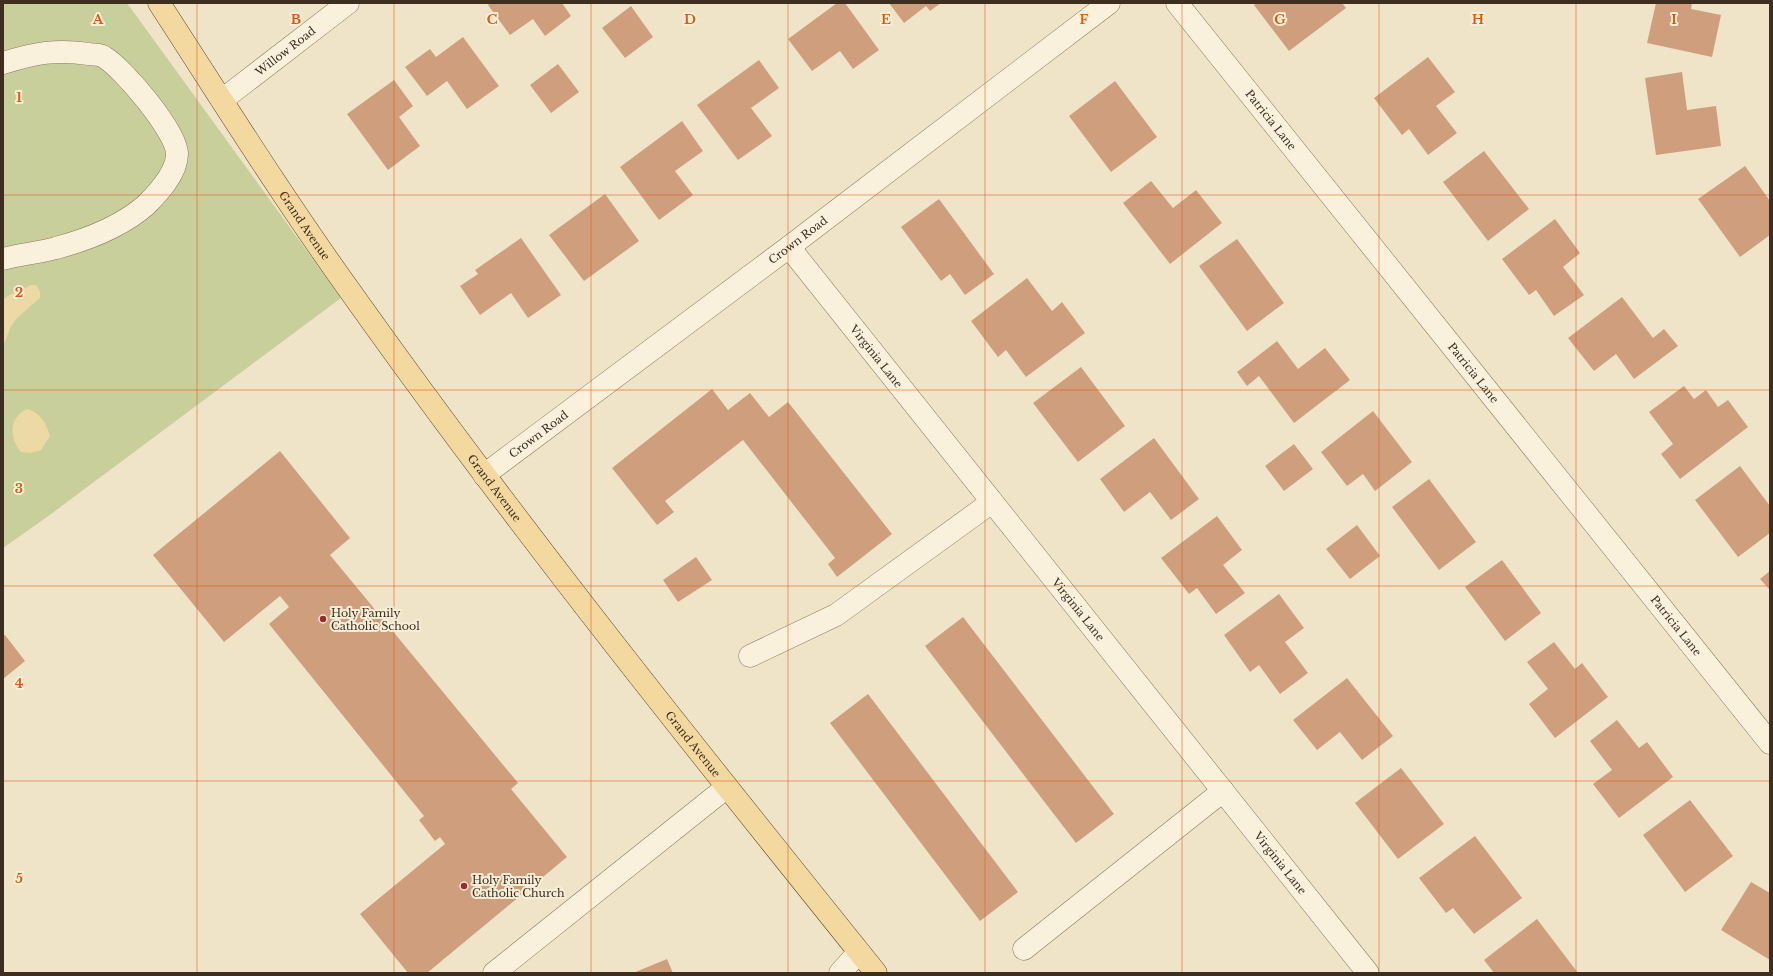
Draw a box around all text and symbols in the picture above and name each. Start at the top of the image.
text: A [92,11,104,28]
text: B [291,11,301,28]
text: C [487,11,498,28]
text: D [684,11,696,28]
text: E [881,11,891,28]
text: F [1080,11,1089,28]
text: G [1274,11,1286,28]
text: H [1472,11,1484,28]
text: I [1671,11,1677,28]
street label: Willow Road [252,23,319,79]
street label: Patricia Lane [1242,87,1299,153]
text: 1 [16,89,22,106]
street label: Grand Avenue [276,188,333,263]
street label: Crown Road [766,213,831,267]
text: 2 [15,284,23,301]
street label: Virginia Lane [846,321,906,391]
street label: Patricia Lane [1445,340,1502,406]
street label: Crown Road [506,407,571,461]
street label: Grand Avenue [465,452,524,524]
text: 3 [15,480,23,497]
street label: Virginia Lane [1048,575,1108,644]
street label: Patricia Lane [1648,593,1704,659]
place label: Holy Family Catholic School [331,606,420,633]
marker: Holy Family Catholic School [318,614,328,624]
text: 4 [15,675,24,692]
street label: Grand Avenue [662,708,724,780]
street label: Virginia Lane [1250,828,1310,897]
text: 5 [15,870,23,887]
place label: Holy Family Catholic Church [472,873,565,900]
marker: Holy Family Catholic Church [459,881,469,891]

